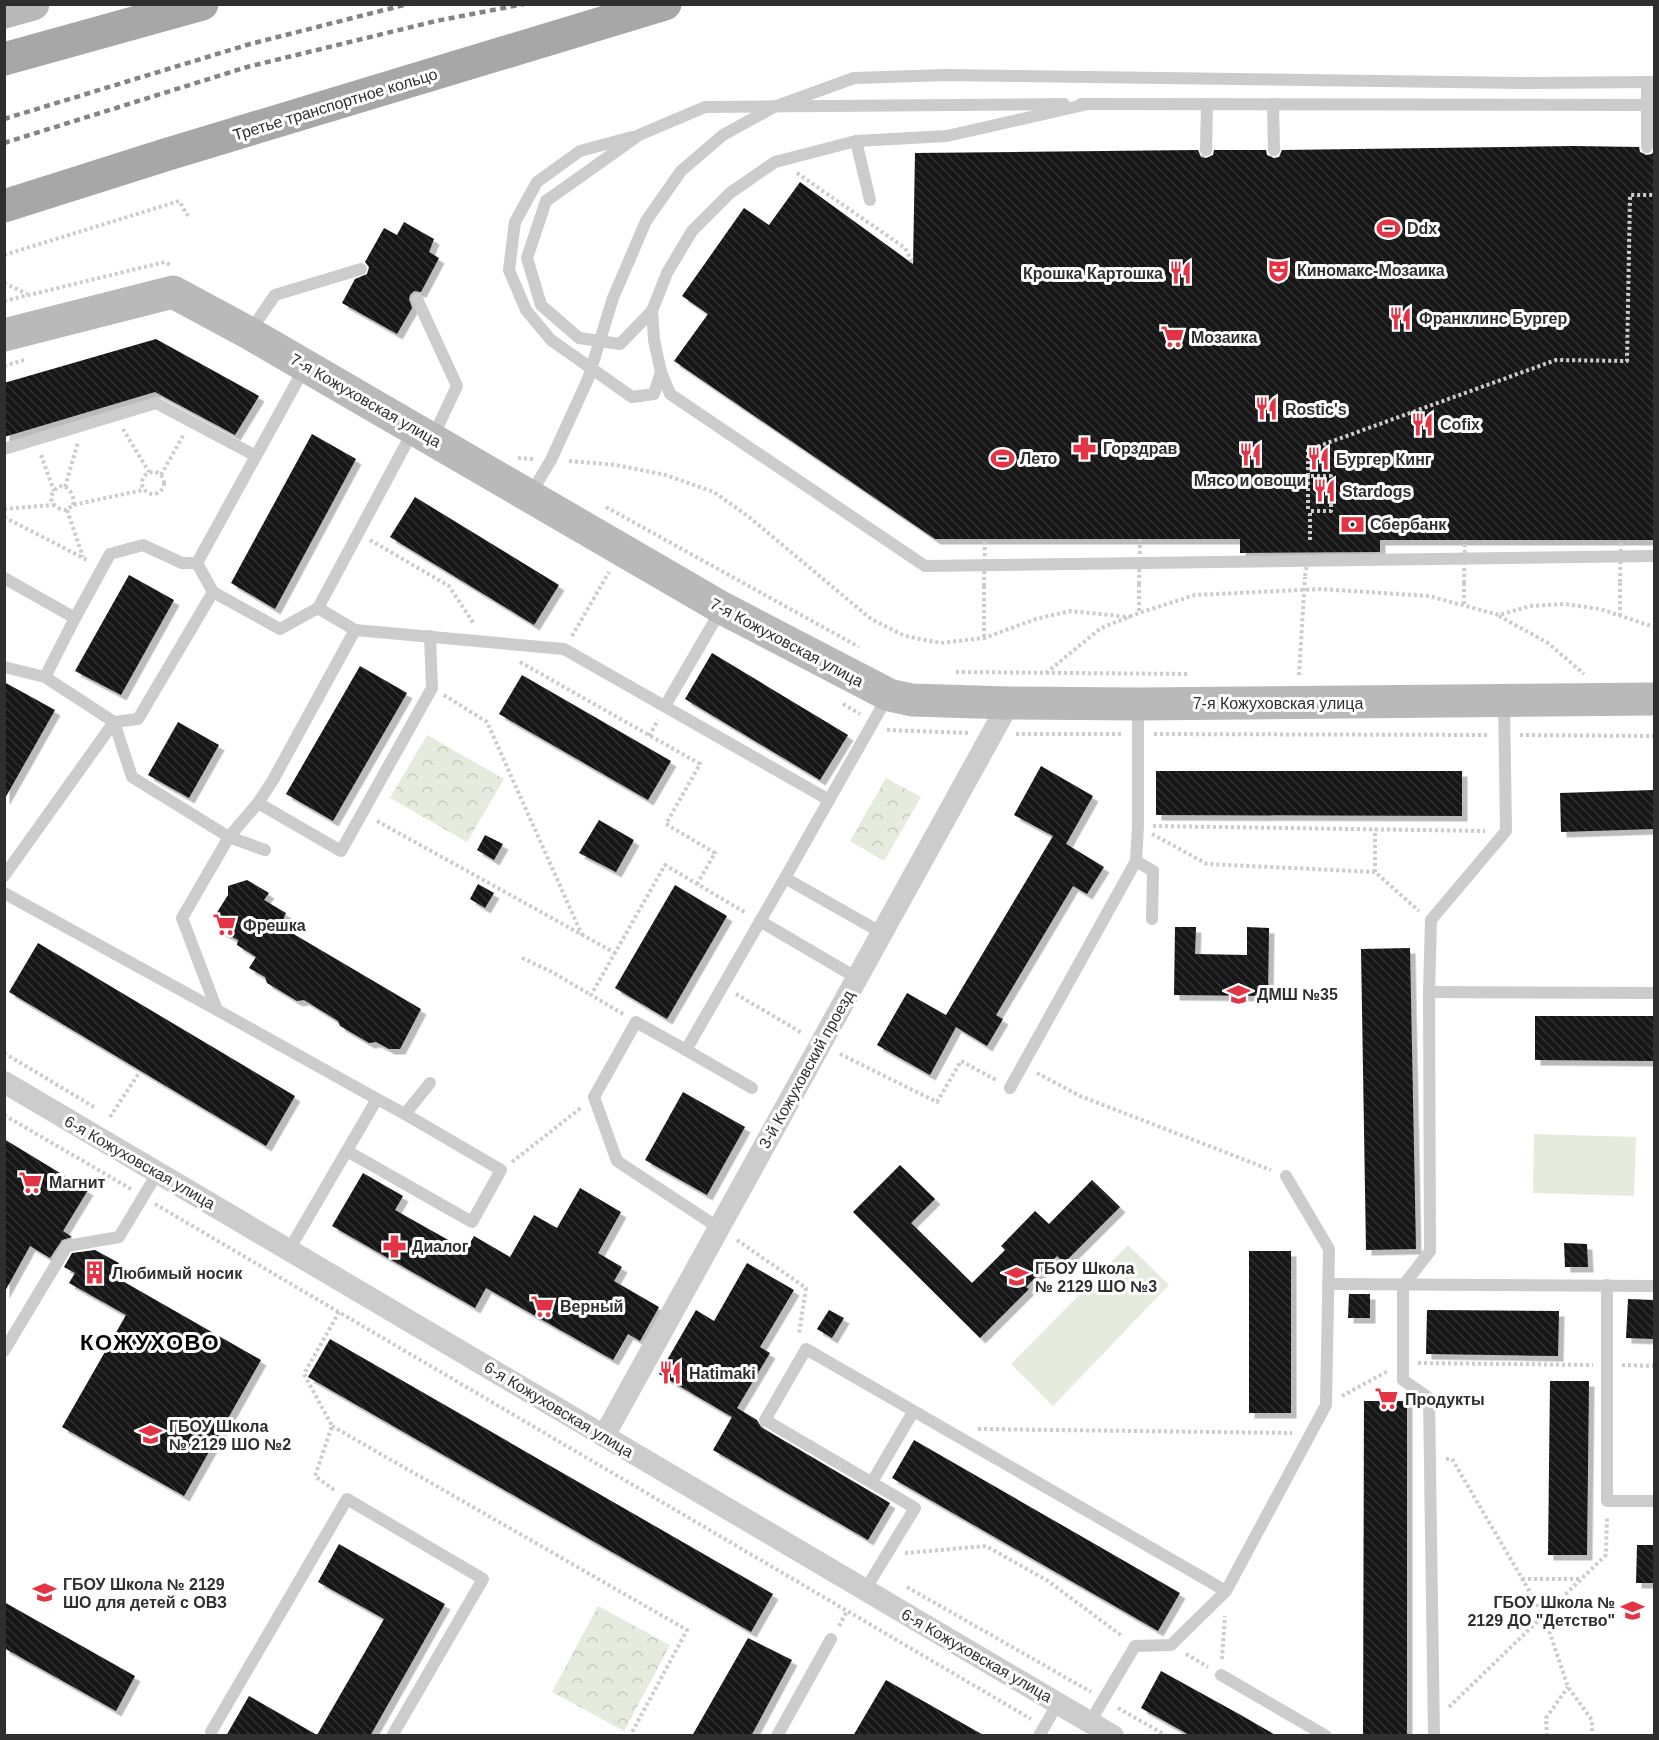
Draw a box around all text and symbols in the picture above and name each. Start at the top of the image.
street label: Третье транспортное кольцо [231,65,440,144]
sports icon: Ddx [1376,215,1402,241]
place label: Ddx [1407,220,1437,237]
theatre icon: Киномакс-Мозаика [1266,257,1292,283]
restaurant icon: Крошка Картошка [1168,260,1194,286]
place label: Киномакс-Мозаика [1297,262,1445,279]
place label: Крошка Картошка [1023,265,1163,282]
restaurant icon: Франклинс Бургер [1388,305,1414,331]
place label: Франклинс Бургер [1419,310,1568,327]
supermarket icon: Мозаика [1160,324,1186,350]
place label: Мозаика [1191,329,1257,346]
street label: 7-я Кожуховская улица [288,350,444,451]
restaurant icon: Rostic's [1254,396,1280,422]
place label: Rostic's [1285,401,1347,418]
restaurant icon: Cofix [1409,411,1435,437]
place label: Cofix [1440,416,1480,433]
pharmacy icon: Горздрав [1072,435,1098,461]
place label: Горздрав [1103,440,1177,457]
restaurant icon: Мясо и овощи [1237,442,1263,468]
sports icon: Лето [989,445,1015,471]
restaurant icon: Бургер Кинг [1305,446,1331,472]
place label: Лето [1020,450,1058,467]
place label: Бургер Кинг [1336,451,1432,468]
place label: Мясо и овощи [1194,472,1306,489]
restaurant icon: Stardogs [1311,478,1337,504]
place label: Stardogs [1342,483,1411,500]
bank icon: Сбербанк [1339,511,1365,537]
place label: Сбербанк [1370,516,1447,533]
street label: 7-я Кожуховская улица [707,595,866,690]
street label: 7-я Кожуховская улица [1193,695,1363,712]
supermarket icon: Фрешка [212,912,238,938]
place label: Фрешка [243,917,306,934]
school or university icon: ДМШ №35 [1226,981,1252,1007]
place label: ДМШ №35 [1257,986,1338,1003]
street label: 3-й Кожуховский проезд [756,987,857,1151]
street label: 6-я Кожуховская улица [62,1112,218,1213]
supermarket icon: Магнит [18,1169,44,1195]
place label: Магнит [49,1174,106,1191]
pharmacy icon: Диалог [381,1233,407,1259]
place label: Диалог [412,1238,469,1255]
building icon: Любимый носик [81,1260,107,1286]
place label: ГБОУ Школа № 2129 ШО №3 [1035,1260,1157,1295]
school or university icon: ГБОУ Школа № 2129 ШО №3 [1004,1264,1030,1290]
place label: Любимый носик [112,1265,243,1282]
supermarket icon: Верный [529,1293,555,1319]
place label: Верный [560,1298,623,1315]
district label: КОЖУХОВО [80,1330,220,1355]
street label: 6-я Кожуховская улица [481,1358,636,1461]
restaurant icon: Hatimaki [658,1360,684,1386]
place label: Hatimaki [689,1365,756,1382]
supermarket icon: Продукты [1374,1386,1400,1412]
place label: Продукты [1405,1391,1485,1408]
place label: ГБОУ Школа № 2129 ШО №2 [169,1418,291,1453]
school or university icon: ГБОУ Школа № 2129 ШО №2 [138,1422,164,1448]
place label: ГБОУ Школа № 2129 ШО для детей с ОВЗ [63,1576,227,1611]
school or university icon: ГБОУ Школа № 2129 ШО для детей с ОВЗ [32,1580,58,1606]
place label: ГБОУ Школа № 2129 ДО "Детство" [1467,1594,1615,1629]
school or university icon: ГБОУ Школа № 2129 ДО "Детство" [1620,1598,1646,1624]
street label: 6-я Кожуховская улица [899,1605,1055,1706]

